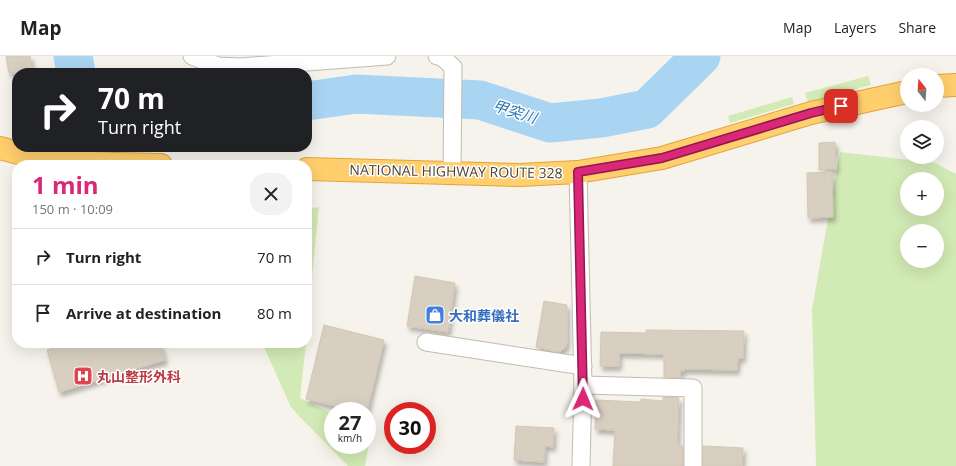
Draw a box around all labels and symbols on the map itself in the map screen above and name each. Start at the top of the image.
north arrow [900,68,944,112]
pin [824,89,858,123]
water label: 甲突川 [491,95,541,128]
street label: NATIONAL HIGHWAY ROUTE 328 [349,160,563,182]
shop icon: 大和葬儀社 [424,304,446,326]
place label: 大和葬儀社 [449,306,519,325]
hospital icon: 丸山整形外科 [72,365,94,387]
place label: 丸山整形外科 [97,367,181,386]
position arrow [562,378,604,420]
speed limit sign: 30 [384,402,436,454]

